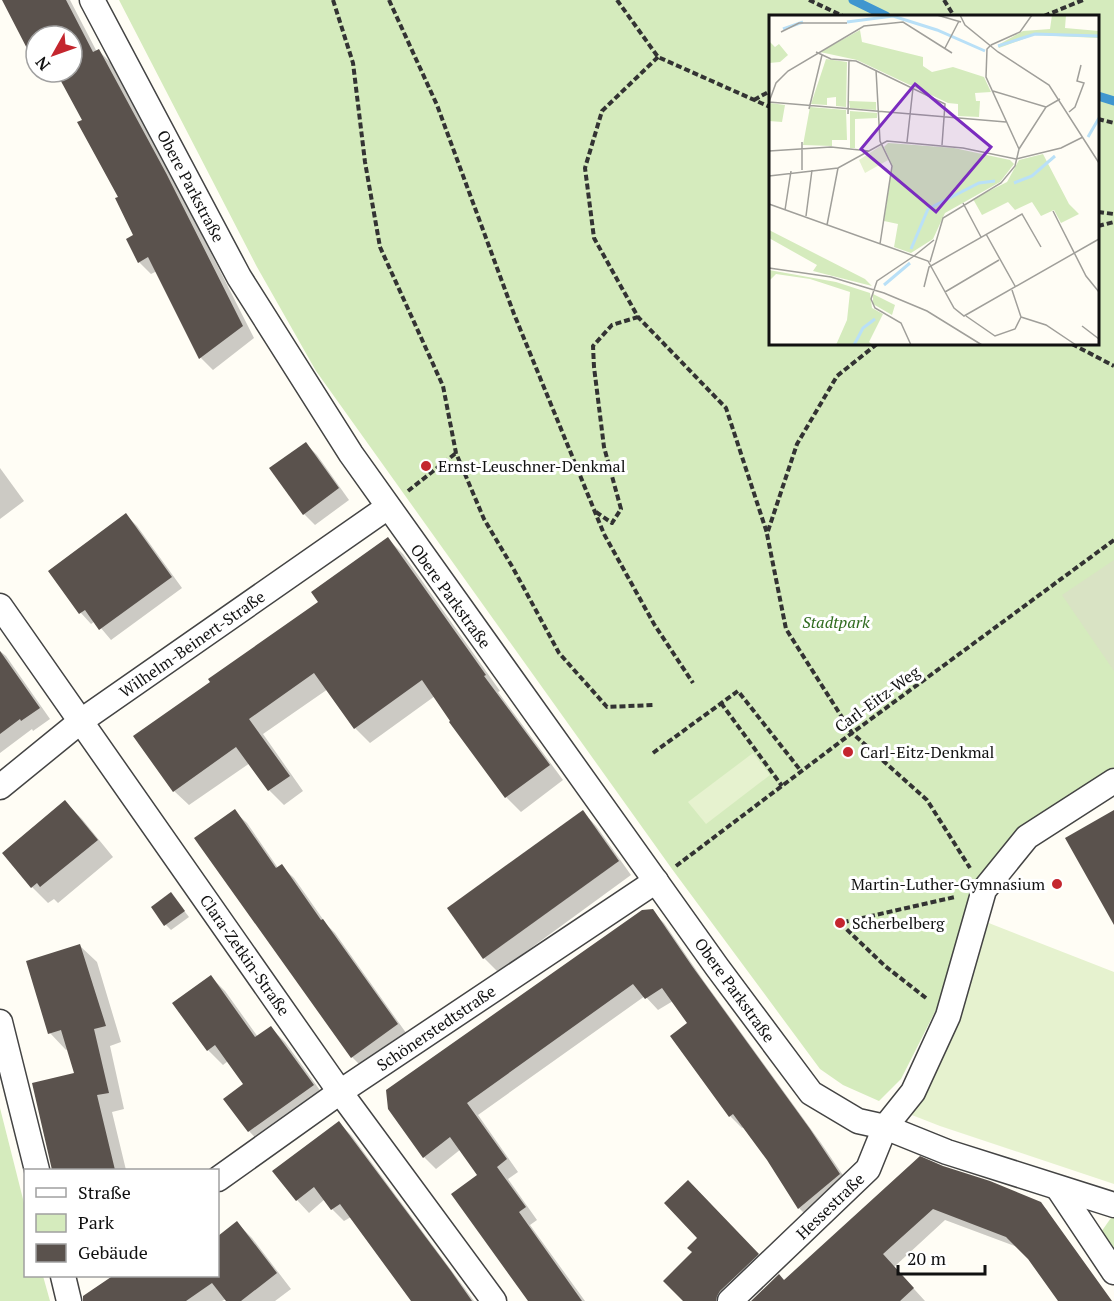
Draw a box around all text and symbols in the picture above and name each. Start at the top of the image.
inset map [769,15,1099,345]
north arrow [24,24,84,84]
text: N [30,52,55,75]
street label: Obere Parkstraße [152,126,230,246]
place label: Ernst-Leuschner-Denkmal [438,455,626,477]
marker: Ernst-Leuschner-Denkmal [419,459,433,473]
street label: Obere Parkstraße [406,539,496,653]
street label: Wilhelm-Beinert-Straße [115,585,269,703]
park label: Stadtpark [802,611,870,633]
street label: Carl-Eitz-Weg [830,660,924,737]
place label: Carl-Eitz-Denkmal [860,741,995,763]
marker: Carl-Eitz-Denkmal [841,745,855,759]
place label: Martin-Luther-Gymnasium [851,873,1045,895]
marker: Martin-Luther-Gymnasium [1050,877,1064,891]
street label: Clara-Zetkin-Straße [195,890,295,1020]
place label: Scherbelberg [852,912,945,934]
marker: Scherbelberg [833,916,847,930]
street label: Obere Parkstraße [690,933,780,1047]
street label: Schönerstedtstraße [372,980,500,1076]
street label: Hessestraße [791,1168,869,1244]
legend [24,1169,219,1277]
text: Straße [78,1180,131,1204]
text: Park [78,1210,115,1234]
scale bar [898,1238,985,1276]
text: Gebäude [78,1240,148,1264]
text: 20 m [907,1246,947,1270]

